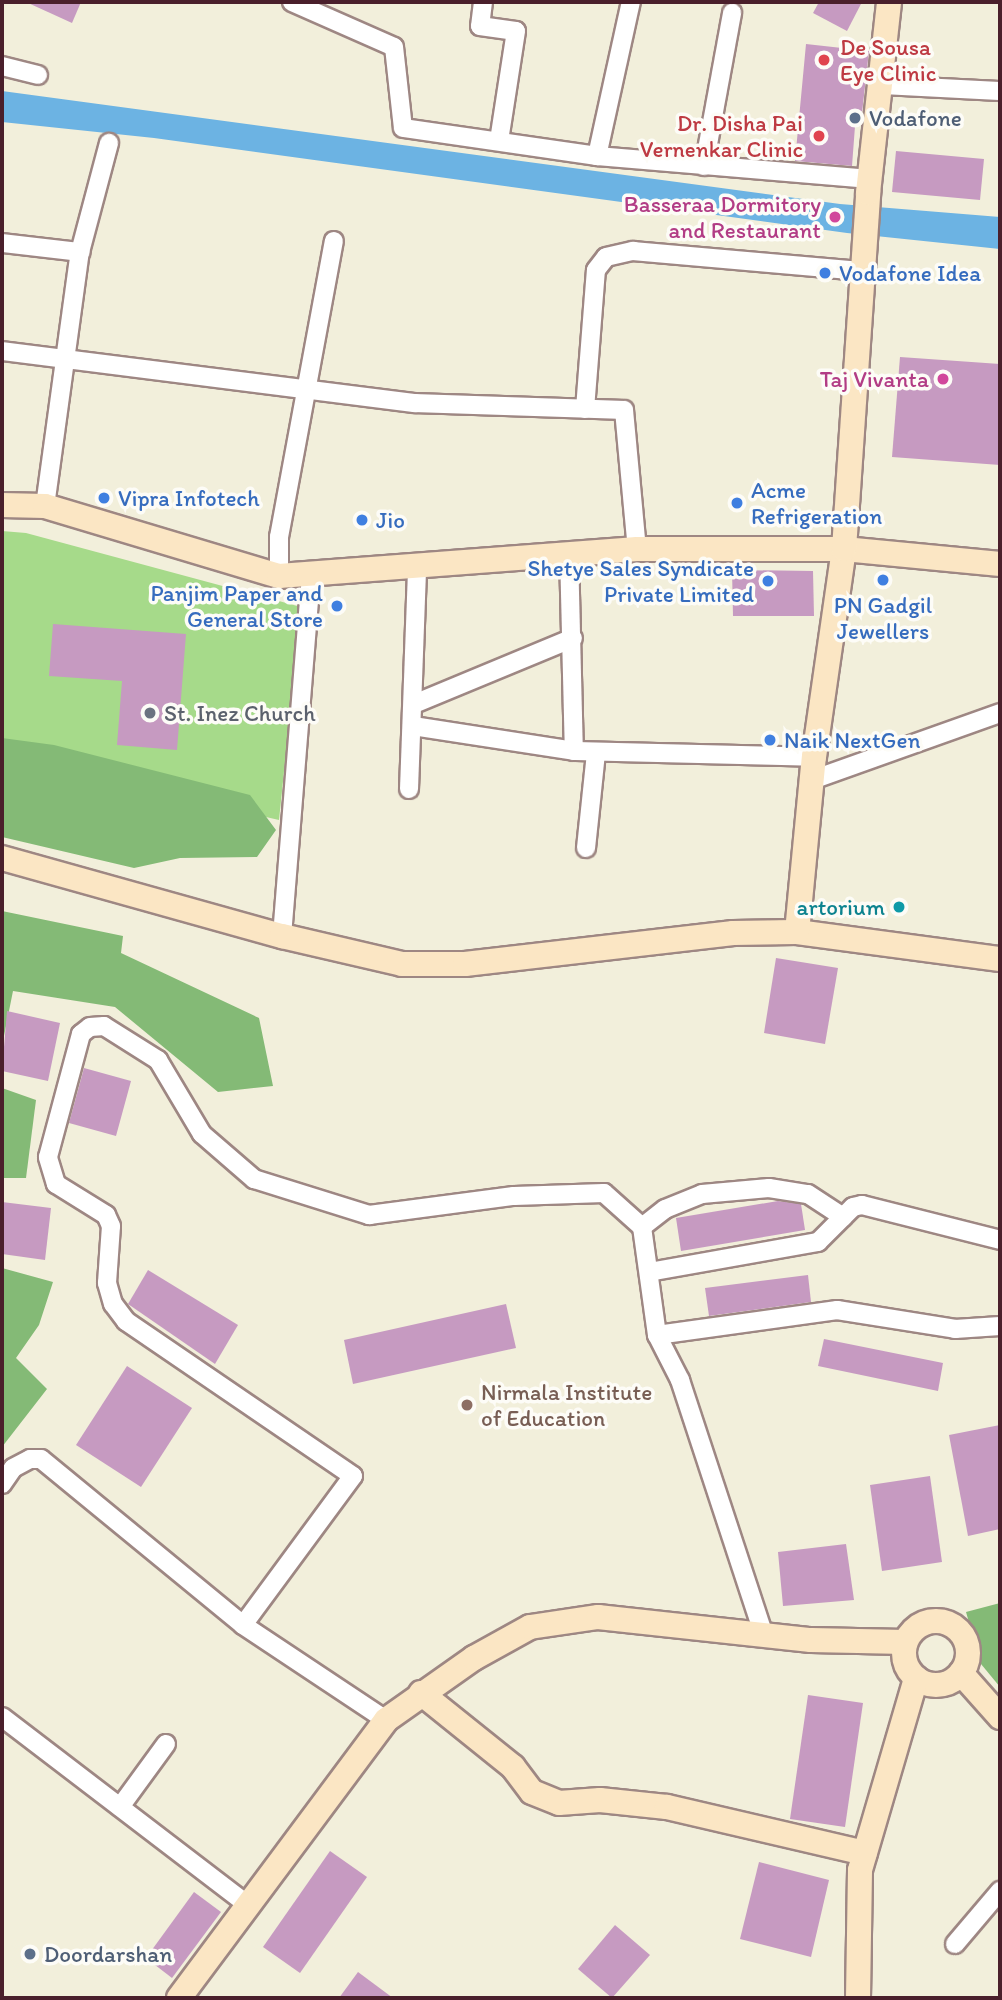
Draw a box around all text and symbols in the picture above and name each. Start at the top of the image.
place label: De Sousa Eye Clinic [840,33,936,87]
marker: De Sousa Eye Clinic [814,50,834,70]
place label: Vodafone [869,104,962,132]
place label: Dr. Disha Pai Vernenkar Clinic [640,109,803,163]
marker: Vodafone [847,110,863,126]
marker: Dr. Disha Pai Vernenkar Clinic [809,126,829,146]
place label: Basseraa Dormitory and Restaurant [624,190,821,244]
marker: Basseraa Dormitory and Restaurant [827,209,843,225]
place label: Vodafone Idea [839,259,980,287]
marker: Vodafone Idea [817,265,833,281]
place label: Taj Vivanta [821,365,929,393]
marker: Taj Vivanta [935,371,951,387]
place label: Acme Refrigeration [751,476,882,530]
place label: Vipra Infotech [118,484,259,512]
marker: Vipra Infotech [96,490,112,506]
marker: Acme Refrigeration [729,495,745,511]
place label: Jio [376,506,405,534]
marker: Jio [354,512,370,528]
place label: Shetye Sales Syndicate Private Limited [528,554,754,608]
marker: PN Gadgil Jewellers [875,572,891,588]
marker: Shetye Sales Syndicate Private Limited [760,573,776,589]
place label: Panjim Paper and General Store [151,579,323,633]
place label: PN Gadgil Jewellers [834,591,932,645]
marker: Panjim Paper and General Store [329,598,345,614]
place label: St. Inez Church [164,699,316,727]
marker: St. Inez Church [142,705,158,721]
place label: Naik NextGen [784,726,921,754]
marker: Naik NextGen [762,732,778,748]
place label: artorium [797,893,885,921]
marker: artorium [891,899,907,915]
place label: Nirmala Institute of Education [481,1378,652,1432]
marker: Nirmala Institute of Education [459,1397,475,1413]
place label: Doordarshan [44,1940,172,1968]
marker: Doordarshan [22,1946,38,1962]

